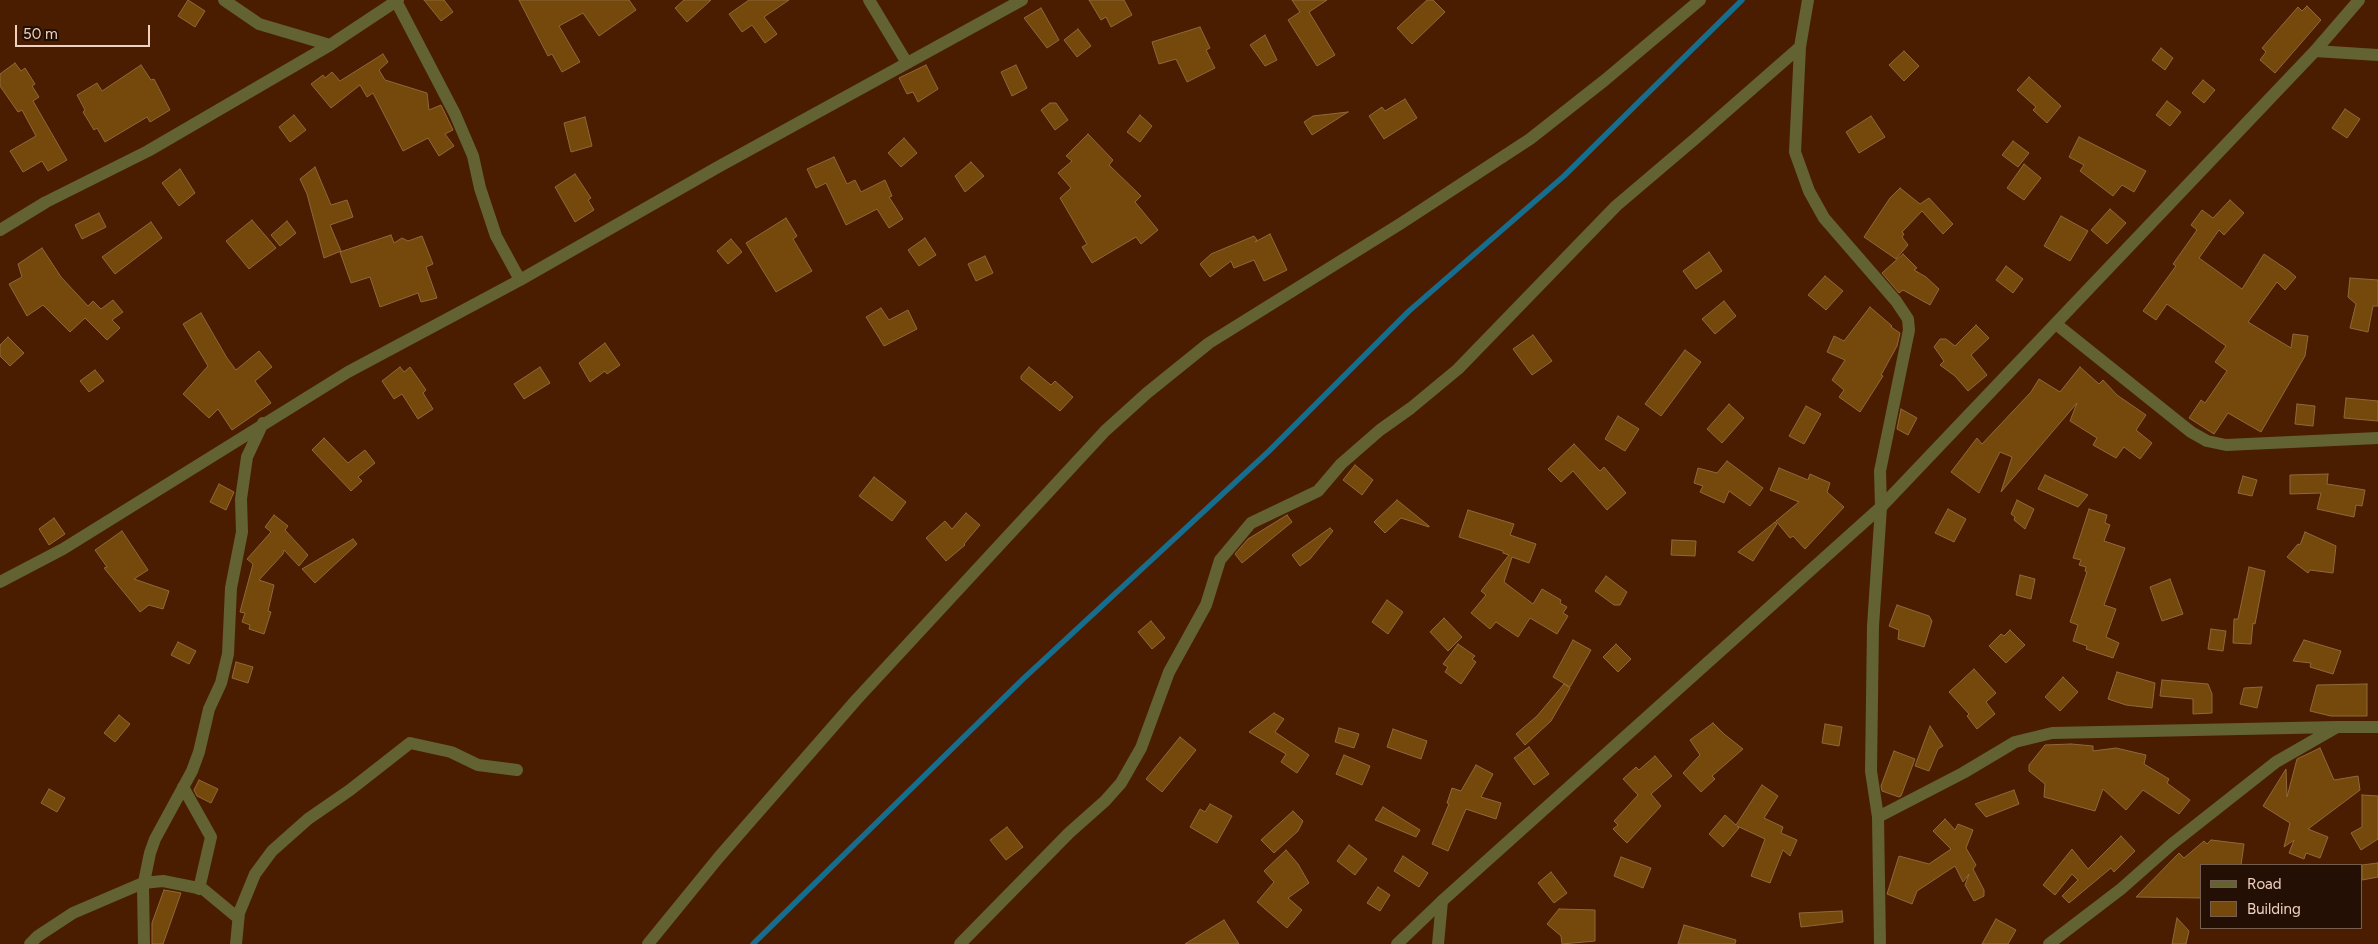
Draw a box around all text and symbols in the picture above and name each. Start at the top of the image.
scale bar [18,15,152,47]
text: 50 m [23,25,58,43]
legend [2200,864,2363,929]
text: Road [2247,875,2282,893]
text: Building [2247,900,2301,918]

